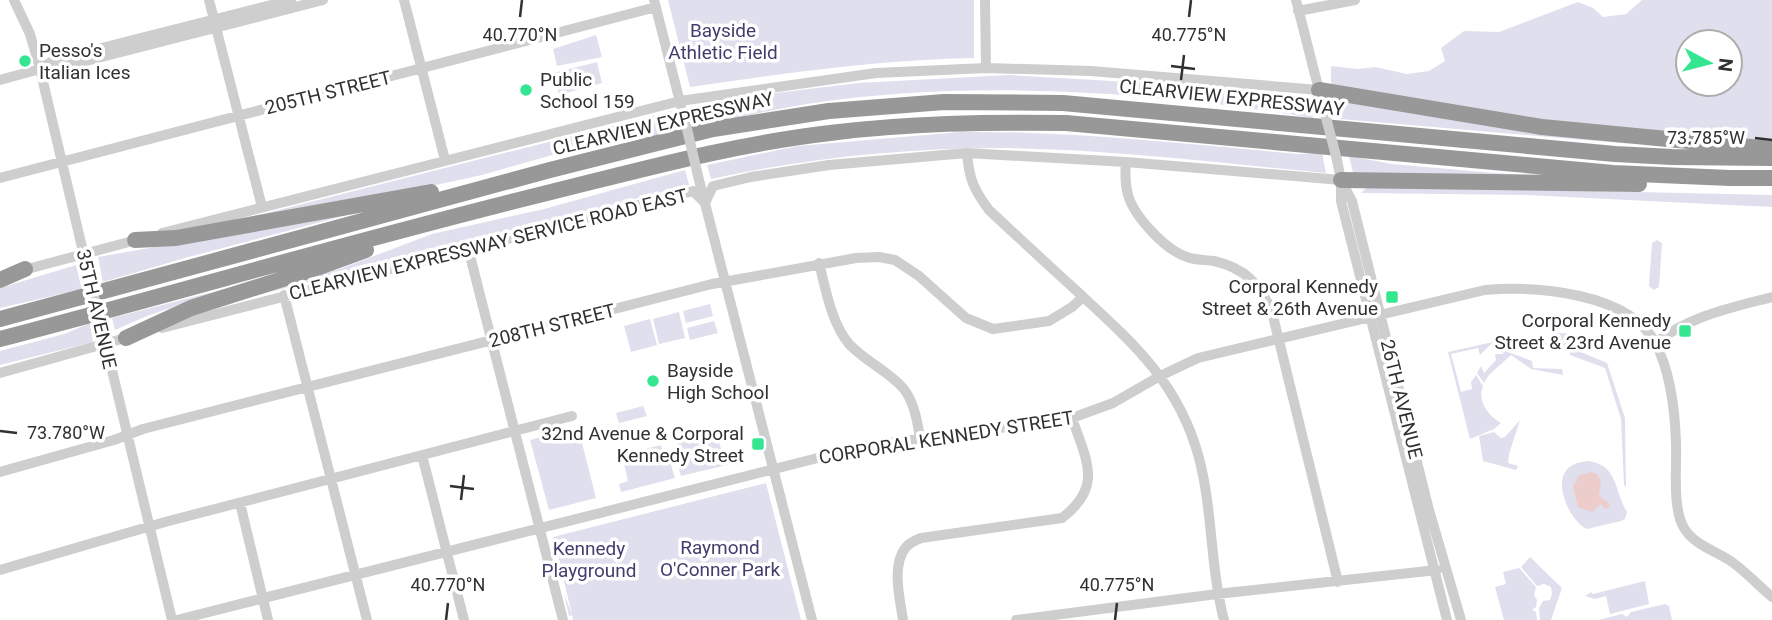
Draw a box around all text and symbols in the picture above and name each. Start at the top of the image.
park label: Bayside Athletic Field [668,19,778,64]
text: 40.770°N [483,24,557,45]
text: 40.775°N [1152,24,1226,45]
north arrow [1674,28,1744,98]
place label: Pesso's Italian Ices [39,39,131,84]
marker: Pesso's Italian Ices [17,53,33,69]
text: N [1713,57,1738,73]
street label: 205TH STREET [263,66,394,119]
place label: Public School 159 [540,68,635,113]
street label: CLEARVIEW EXPRESSWAY [1118,74,1346,121]
marker: Public School 159 [518,82,534,98]
street label: CLEARVIEW EXPRESSWAY [550,87,776,160]
text: 73.785°W [1667,127,1745,148]
street label: CLEARVIEW EXPRESSWAY SERVICE ROAD EAST [287,184,690,305]
street label: 35TH AVENUE [72,247,121,371]
place label: Corporal Kennedy Street & 26th Avenue [1202,275,1378,320]
marker: Corporal Kennedy Street & 26th Avenue [1384,289,1400,305]
street label: 208TH STREET [487,299,618,352]
place label: Corporal Kennedy Street & 23rd Avenue [1494,309,1671,354]
marker: Corporal Kennedy Street & 23rd Avenue [1677,323,1693,339]
street label: 26TH AVENUE [1376,337,1427,461]
place label: Bayside High School [667,359,769,404]
marker: Bayside High School [645,373,661,389]
street label: CORPORAL KENNEDY STREET [817,406,1075,469]
text: 73.780°W [27,422,105,443]
place label: 32nd Avenue & Corporal Kennedy Street [541,422,744,467]
marker: 32nd Avenue & Corporal Kennedy Street [750,436,766,452]
park label: Raymond O'Conner Park [660,536,780,581]
park label: Kennedy Playground [541,537,637,582]
text: 40.770°N [411,574,485,595]
text: 40.775°N [1080,574,1154,595]

